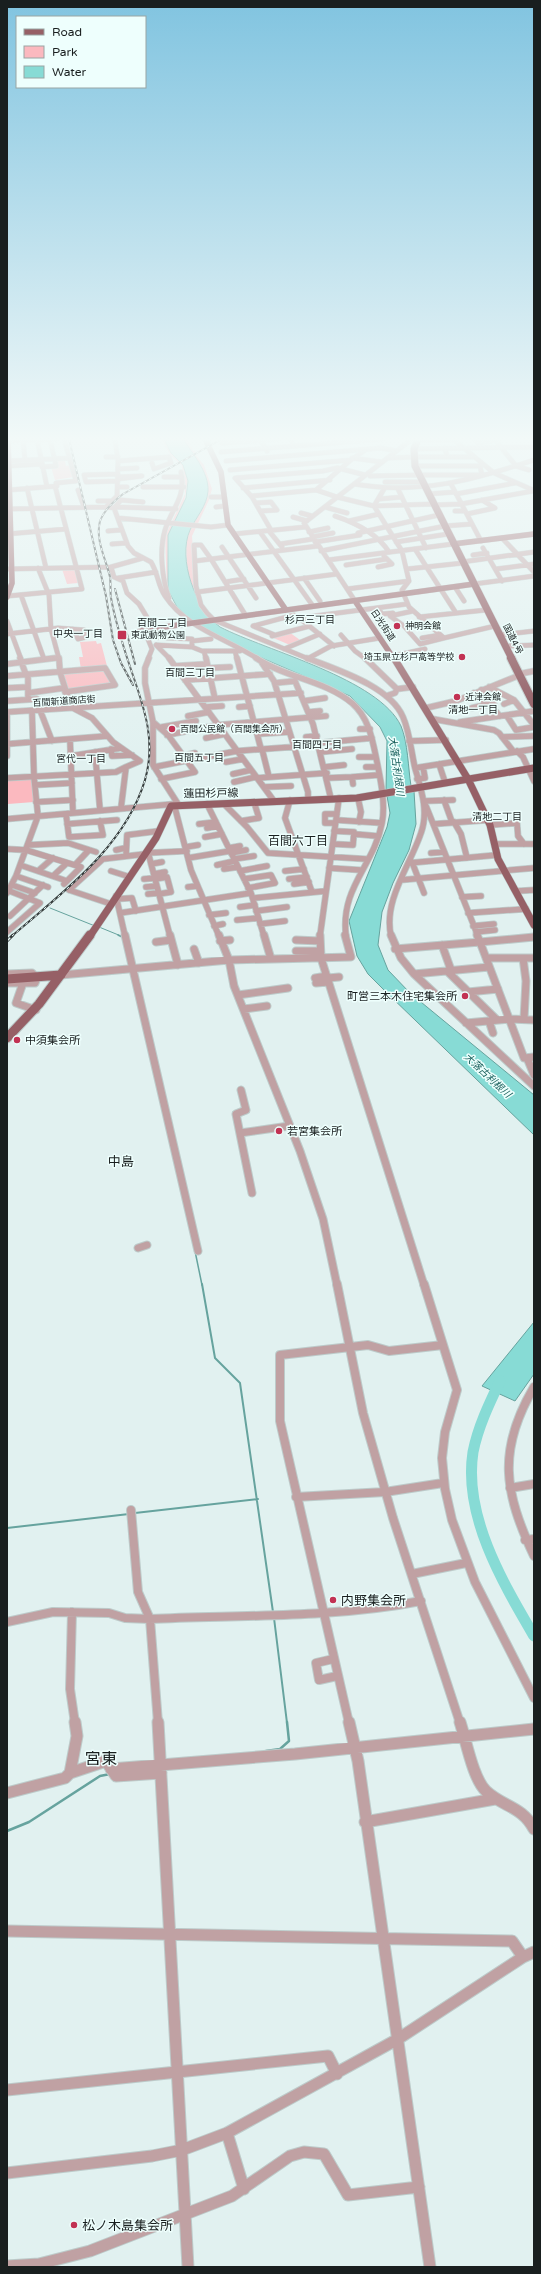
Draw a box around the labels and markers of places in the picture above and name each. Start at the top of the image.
marker: 神明会館 [392,621,402,631]
place label: 神明会館 [405,621,441,632]
marker: 東武動物公園 [116,629,128,641]
place label: 東武動物公園 [131,630,185,641]
place label: 埼玉県立杉戸高等学校 [364,652,454,663]
marker: 埼玉県立杉戸高等学校 [457,652,467,662]
marker: 近津会館 [452,692,462,702]
place label: 近津会館 [465,692,501,703]
marker: 百間公民館（百間集会所） [167,724,177,734]
place label: 百間公民館（百間集会所） [180,724,288,735]
place label: 町営三本木住宅集会所 [347,990,458,1003]
marker: 町営三本木住宅集会所 [460,991,470,1001]
place label: 中須集会所 [25,1034,81,1047]
marker: 中須集会所 [12,1035,22,1045]
place label: 若宮集会所 [287,1125,343,1138]
marker: 若宮集会所 [274,1126,284,1136]
place label: 内野集会所 [341,1593,406,1609]
marker: 内野集会所 [328,1595,338,1605]
place label: 松ノ木島集会所 [82,2218,173,2234]
marker: 松ノ木島集会所 [69,2220,79,2230]

